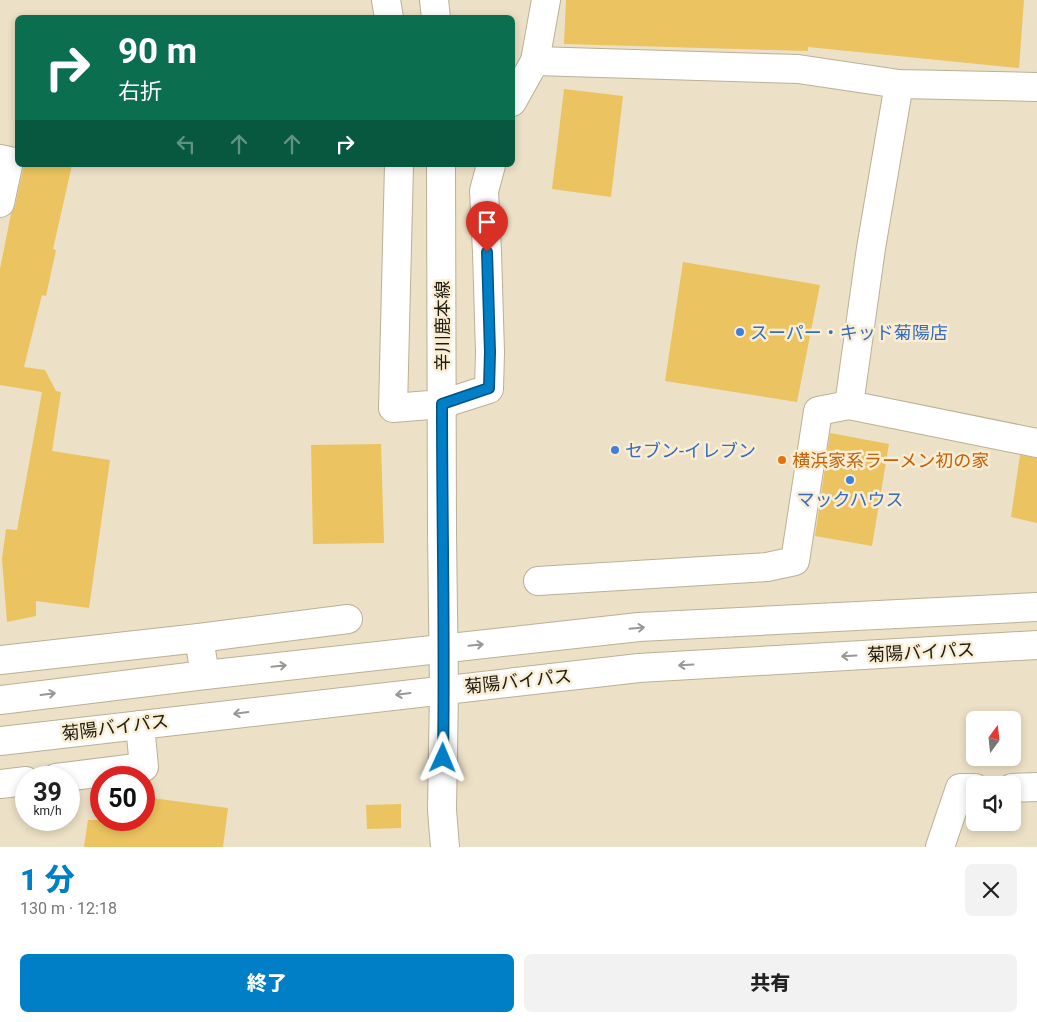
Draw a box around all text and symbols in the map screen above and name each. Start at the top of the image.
text: 90 m [118,31,197,72]
icon: right [35,35,100,100]
text: 右折 [118,79,162,104]
icon: left [172,130,200,158]
icon: ahead [225,130,253,158]
icon: ahead [278,130,306,158]
icon: right [331,130,359,158]
pin [466,201,508,252]
icon: arrive [473,208,501,236]
street label: 辛川鹿本線 [432,281,453,371]
place label: スーパー・キッド菊陽店 [750,322,948,343]
marker: スーパー・キッド菊陽店 [734,326,746,338]
place label: セブン-イレブン [625,440,756,461]
marker: セブン-イレブン [609,444,621,456]
place label: 横浜家系ラーメン初の家 [792,450,989,471]
marker: 横浜家系ラーメン初の家 [776,454,788,466]
marker: マックハウス [844,474,856,486]
place label: マックハウス [796,489,904,510]
one-way arrow [629,623,645,632]
street label: 菊陽バイパス [867,639,975,665]
one-way arrow [467,640,483,650]
one-way arrow [841,651,857,660]
one-way arrow [679,660,695,669]
one-way arrow [271,662,287,671]
street label: 菊陽バイパス [463,665,573,697]
one-way arrow [40,689,56,699]
one-way arrow [395,689,411,699]
one-way arrow [234,708,250,718]
street label: 菊陽バイパス [60,710,170,744]
north arrow [966,711,1021,766]
map controls [966,711,1021,831]
position arrow [416,731,468,783]
speed limit sign: 50 [90,766,155,831]
button: sound [966,776,1021,831]
text: 39 [33,778,62,807]
text: km/h [33,804,62,818]
text: 1 分 [20,862,75,897]
button: close [965,864,1017,916]
text: 130 m · 12:18 [20,899,117,918]
button: 終了 [20,954,514,1012]
button: 共有 [524,954,1017,1012]

